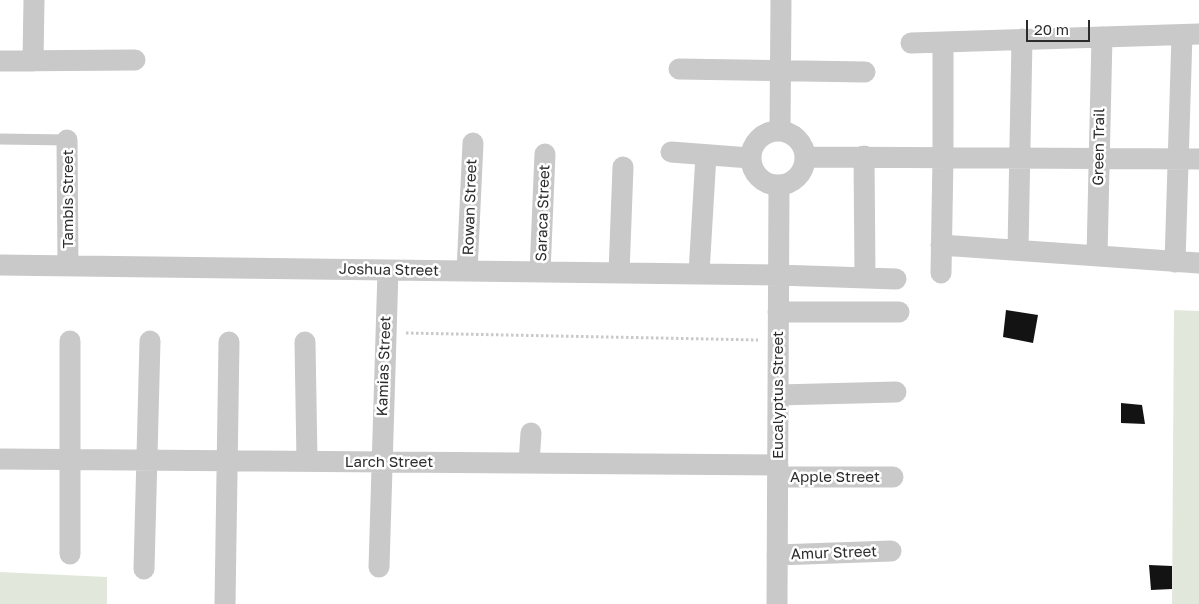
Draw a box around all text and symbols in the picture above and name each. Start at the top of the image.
scale bar [1029,10,1093,42]
text: 20 m [1034,20,1069,38]
street label: Green Trail [1089,108,1109,186]
street label: Tambis Street [59,149,77,249]
street label: Rowan Street [459,158,481,256]
street label: Saraca Street [532,164,554,262]
street label: Joshua Street [339,260,439,280]
street label: Kamias Street [373,315,395,417]
street label: Eucalyptus Street [769,331,787,459]
street label: Larch Street [345,453,433,471]
street label: Apple Street [790,468,880,486]
street label: Amur Street [791,542,877,564]

